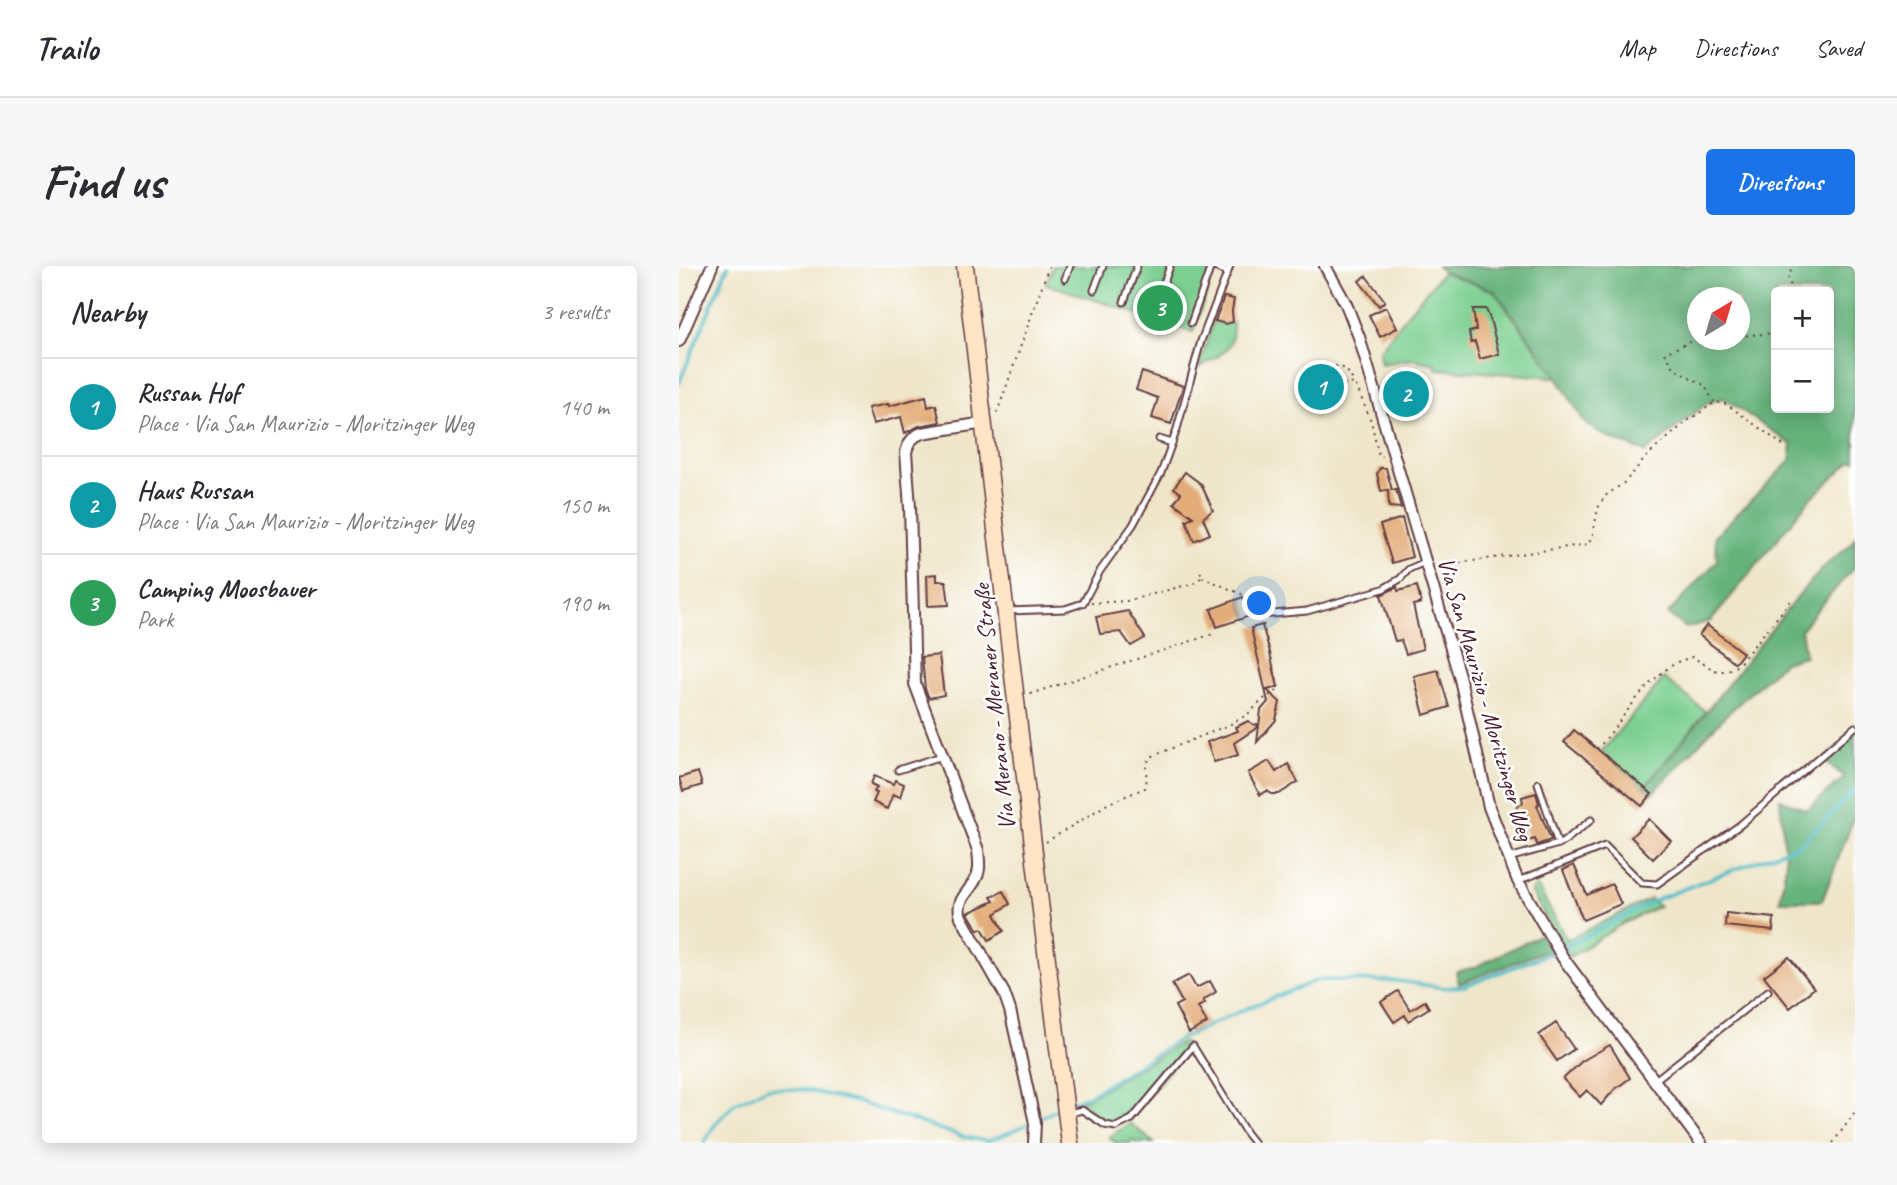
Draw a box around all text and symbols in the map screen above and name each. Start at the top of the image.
text: Trailo [35,27,98,69]
text: Map [1619,33,1656,63]
text: Directions [1694,33,1777,63]
text: Saved [1815,33,1862,63]
button: Directions [1706,149,1855,215]
text: Find us [42,151,164,213]
pin: 3 [1137,282,1183,334]
north arrow [1687,287,1750,350]
map controls [1771,287,1834,413]
button: + [1771,287,1834,350]
text: Nearby [70,293,146,331]
text: 3 results [542,297,609,326]
button: − [1771,350,1834,413]
pin: 1 [1298,361,1344,413]
pin: 2 [1383,368,1429,420]
text: Russan Hof [137,376,239,409]
text: 1 [88,393,98,422]
text: 140 m [560,393,609,422]
text: Place · Via San Maurizio - Moritzinger Weg [137,409,474,438]
text: Haus Russan [137,474,253,507]
text: 2 [88,491,98,520]
text: 150 m [560,491,609,520]
text: Place · Via San Maurizio - Moritzinger Weg [137,507,474,536]
street label: Via San Maurizio - Moritzinger Weg [1431,554,1541,846]
text: Camping Moosbauer [137,572,315,605]
street label: Via Merano - Meraner Straße [966,580,1022,832]
your location [1242,586,1276,620]
text: 3 [88,589,98,618]
text: 190 m [560,589,609,618]
text: Park [137,605,173,634]

